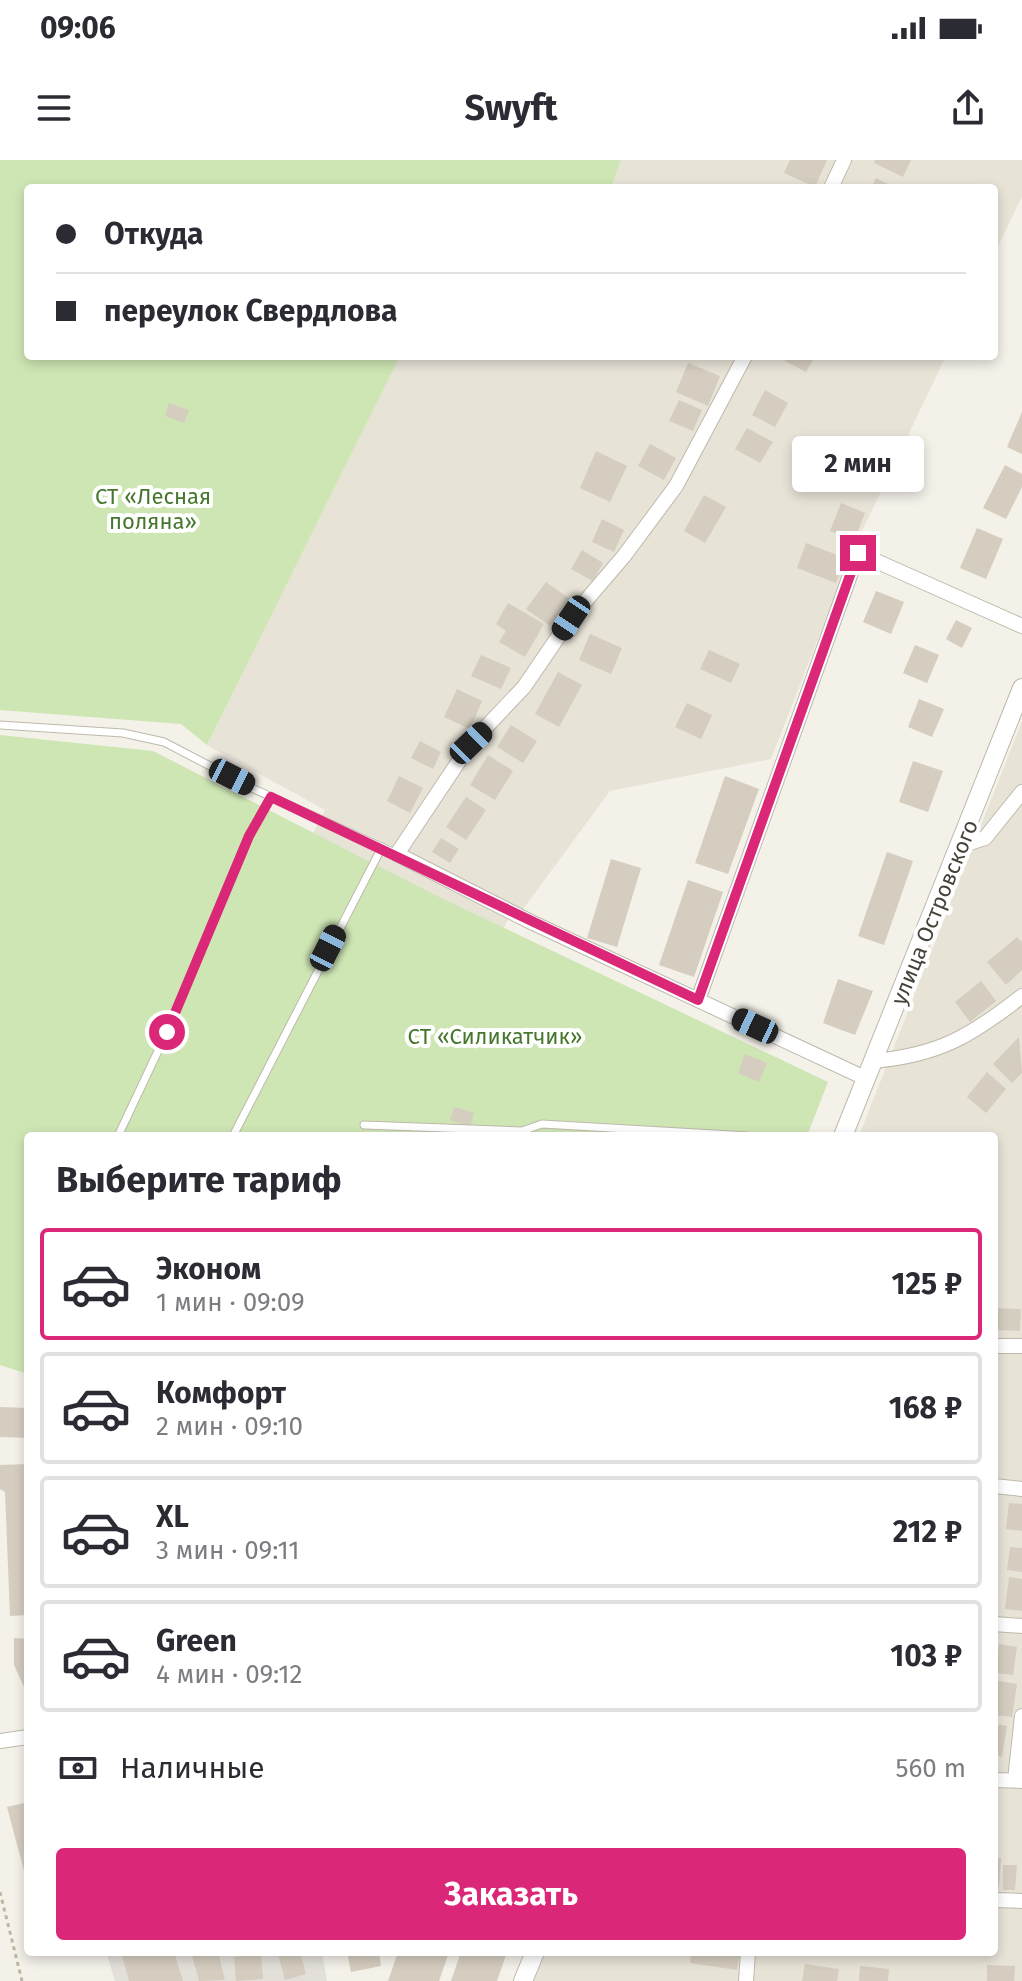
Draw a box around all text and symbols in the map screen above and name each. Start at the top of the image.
text: 09:06 [40,10,116,46]
icon: menu [32,86,76,130]
text: Swyft [465,86,557,130]
icon: share [946,86,990,130]
text: Откуда [104,216,203,252]
text: переулок Свердлова [104,293,397,329]
callout: 2 мин [792,437,924,493]
text: 2 мин [824,448,892,479]
park label: СТ «Лесная поляна» [95,483,211,535]
route end [840,535,876,571]
car [548,591,594,645]
car [445,718,497,768]
car [205,755,259,799]
street label: улица Островского [885,816,984,1009]
car [306,921,350,975]
car [728,1005,782,1047]
route start [149,1014,185,1050]
park label: СТ «Силикатчик» [408,1023,582,1050]
text: Выберите тариф [56,1158,342,1202]
icon: car [60,1248,132,1320]
text: Эконом [156,1251,261,1287]
text: 125 ₽ [892,1266,962,1302]
text: 1 мин · 09:09 [156,1287,305,1318]
icon: car [60,1372,132,1444]
text: Комфорт [156,1375,286,1411]
text: 168 ₽ [889,1390,962,1426]
text: 2 мин · 09:10 [156,1411,303,1442]
icon: car [60,1496,132,1568]
text: XL [156,1499,189,1535]
text: 212 ₽ [893,1514,962,1550]
text: 3 мин · 09:11 [156,1535,300,1566]
icon: car [60,1620,132,1692]
text: Green [156,1623,237,1659]
text: 103 ₽ [890,1638,962,1674]
text: 4 мин · 09:12 [156,1659,302,1690]
icon: cash [56,1746,100,1790]
text: Наличные [120,1750,265,1786]
text: 560 m [895,1753,966,1784]
button: Заказать [56,1848,966,1940]

